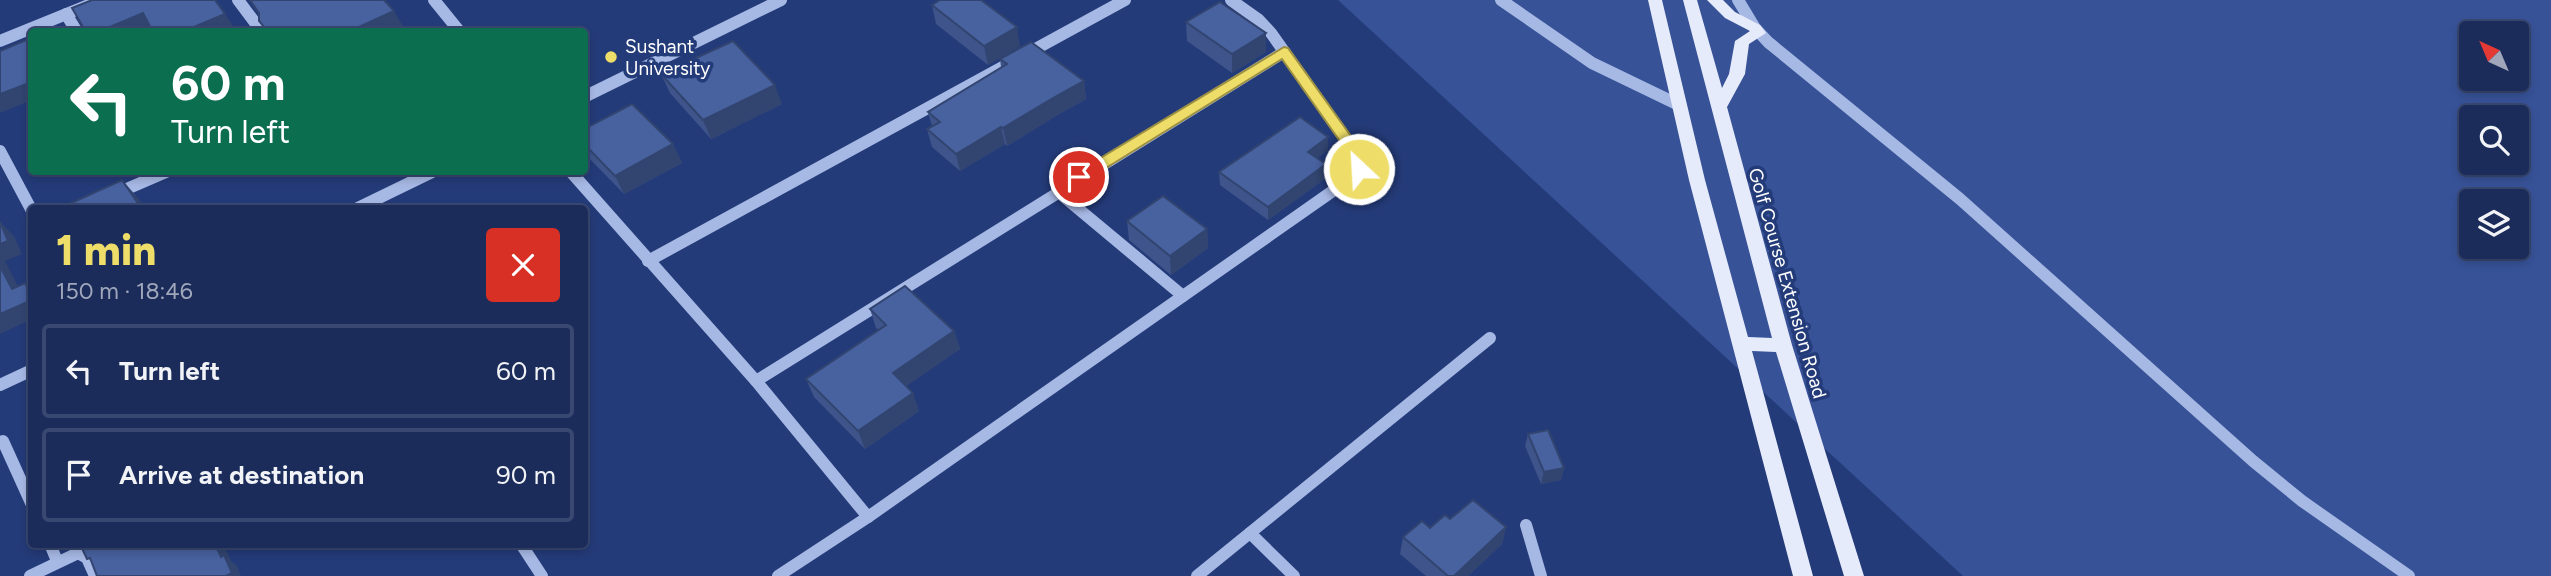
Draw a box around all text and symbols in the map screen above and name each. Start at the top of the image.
north arrow [2459,21,2529,91]
map controls [2459,21,2529,259]
place label: Sushant University [625,35,710,80]
marker: Sushant University [603,49,619,65]
text: 60 m [171,53,286,112]
icon: left [56,56,147,147]
button: search [2459,105,2529,175]
text: Turn left [171,113,290,151]
position arrow [1322,132,1396,206]
pin [1049,147,1109,207]
icon: arrive [1060,158,1098,196]
street label: Golf Course Extension Road [1744,165,1831,401]
button: layers [2459,189,2529,259]
text: 1 min [56,225,156,276]
button: close [486,228,560,302]
text: 150 m · 18:46 [56,277,193,305]
icon: left [60,352,98,390]
text: Turn left [119,355,220,387]
text: 60 m [496,355,556,387]
icon: arrive [60,456,98,494]
text: Arrive at destination [119,459,364,491]
text: 90 m [496,459,556,491]

